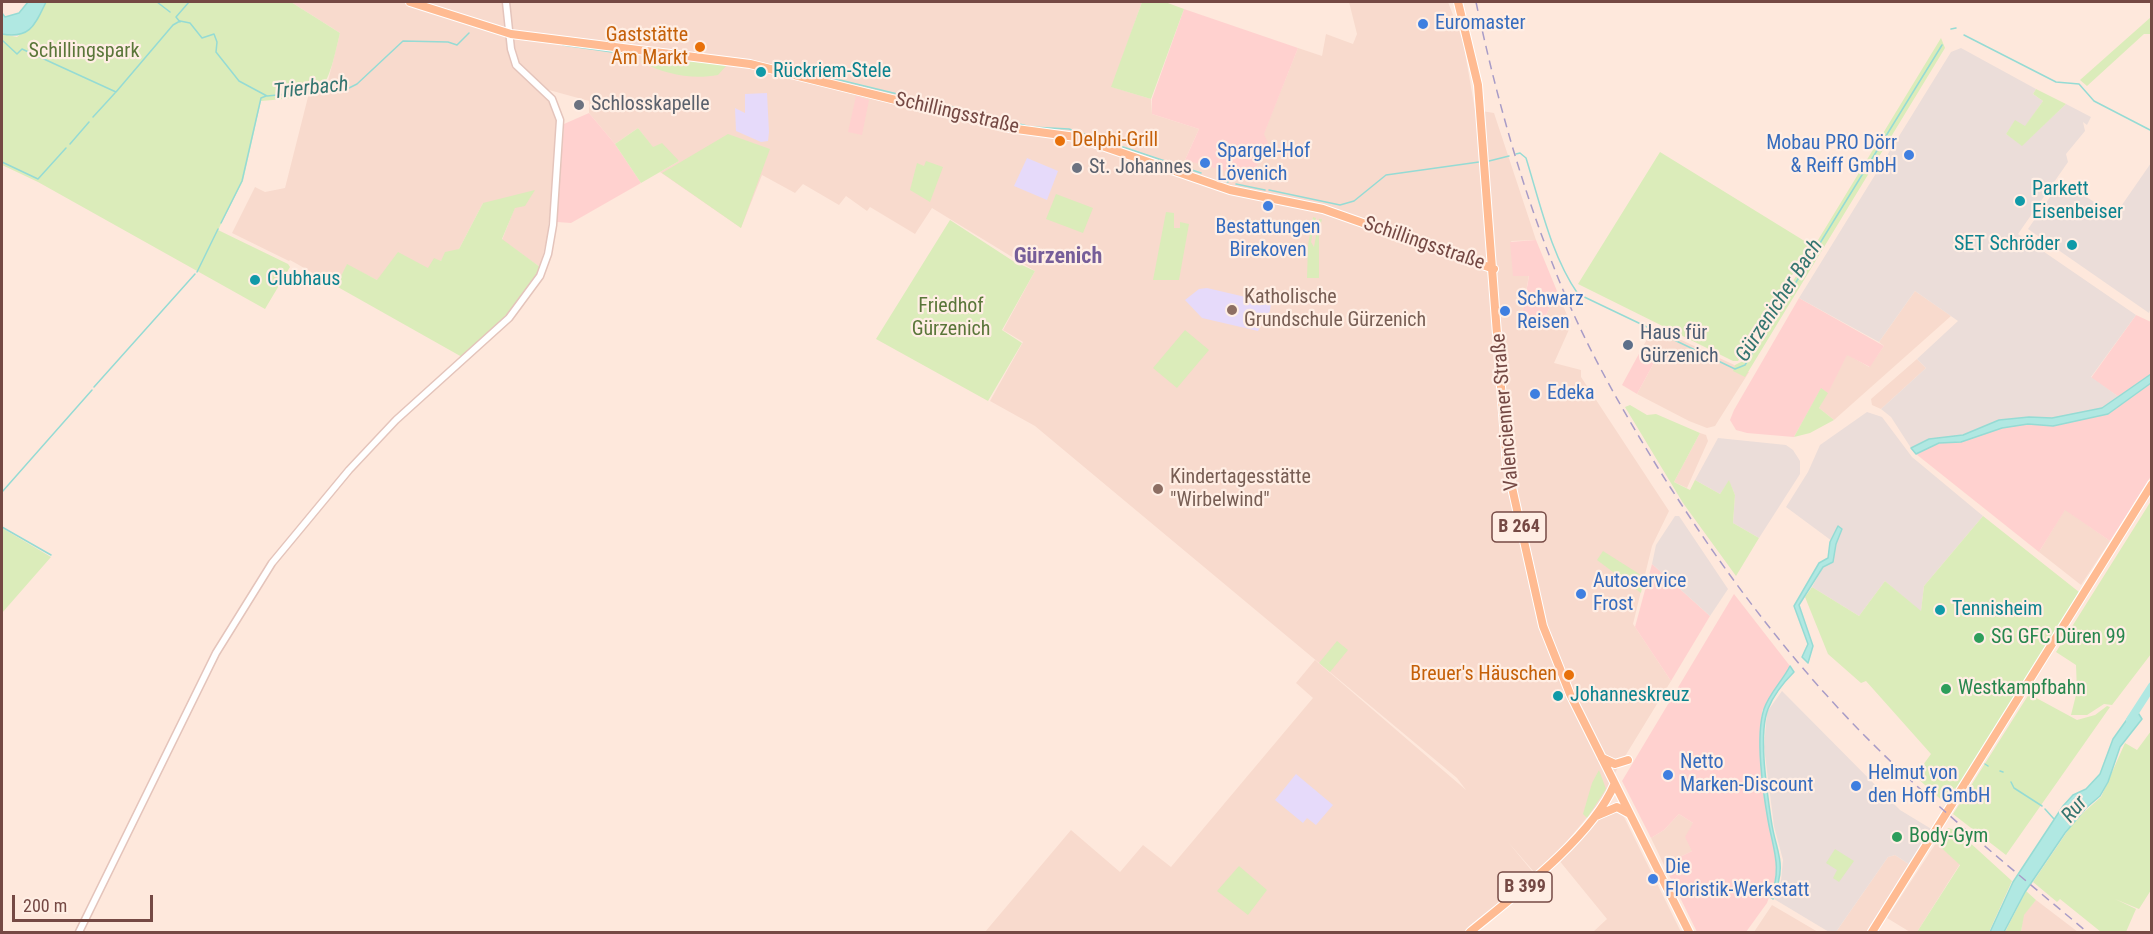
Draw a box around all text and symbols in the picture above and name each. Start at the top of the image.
place label: Euromaster [1435,12,1526,36]
marker: Euromaster [1416,17,1430,31]
place label: Gaststätte Am Markt [606,24,688,71]
park label: Schillingspark [29,40,139,64]
marker: Gaststätte Am Markt [693,40,707,54]
place label: Rückriem-Stele [773,60,891,84]
marker: Rückriem-Stele [754,65,768,79]
water label: Trierbach [272,73,350,105]
street label: Schillingsstraße [893,88,1021,140]
place label: Schlosskapelle [591,93,710,117]
marker: Schlosskapelle [572,98,586,112]
place label: Delphi-Grill [1072,129,1158,153]
place label: Mobau PRO Dörr & Reiff GmbH [1766,132,1897,179]
marker: Delphi-Grill [1053,134,1067,148]
place label: Spargel-Hof Lövenich [1217,140,1310,187]
marker: Mobau PRO Dörr & Reiff GmbH [1902,148,1916,162]
place label: St. Johannes [1089,156,1192,180]
marker: Spargel-Hof Lövenich [1198,156,1212,170]
marker: St. Johannes [1070,161,1084,175]
place label: Parkett Eisenbeiser [2032,178,2123,225]
marker: Parkett Eisenbeiser [2013,194,2027,208]
marker: Bestattungen Birekoven [1261,199,1275,213]
street label: Schillingsstraße [1360,212,1488,276]
place label: Bestattungen Birekoven [1215,216,1321,263]
place label: SET Schröder [1954,233,2060,257]
water label: Gürzenicher Bach [1731,235,1829,367]
marker: SET Schröder [2065,238,2079,252]
district label: Gürzenich [1014,244,1102,270]
place label: Clubhaus [267,268,340,292]
marker: Clubhaus [248,273,262,287]
place label: Katholische Grundschule Gürzenich [1244,286,1426,333]
place label: Schwarz Reisen [1517,288,1584,335]
park label: Friedhof Gürzenich [912,295,990,342]
marker: Katholische Grundschule Gürzenich [1225,303,1239,317]
marker: Schwarz Reisen [1498,304,1512,318]
place label: Haus für Gürzenich [1640,322,1719,369]
street label: Valencienner Straße [1487,332,1525,492]
marker: Haus für Gürzenich [1621,338,1635,352]
place label: Edeka [1547,382,1595,406]
marker: Edeka [1528,387,1542,401]
place label: Kindertagesstätte "Wirbelwind" [1170,466,1311,513]
marker: Kindertagesstätte "Wirbelwind" [1151,482,1165,496]
road number: B 264 [1492,512,1546,542]
place label: Autoservice Frost [1593,570,1686,617]
marker: Autoservice Frost [1574,587,1588,601]
place label: Tennisheim [1952,598,2043,622]
marker: Tennisheim [1933,603,1947,617]
place label: SG GFC Düren 99 [1991,626,2126,650]
marker: SG GFC Düren 99 [1972,631,1986,645]
place label: Breuer's Häuschen [1410,663,1557,687]
marker: Breuer's Häuschen [1562,668,1576,682]
place label: Westkampfbahn [1958,677,2086,701]
marker: Westkampfbahn [1939,682,1953,696]
place label: Johanneskreuz [1570,684,1690,708]
marker: Johanneskreuz [1551,689,1565,703]
place label: Netto Marken-Discount [1680,751,1813,798]
place label: Helmut von den Hoff GmbH [1868,762,1990,809]
marker: Netto Marken-Discount [1661,768,1675,782]
marker: Helmut von den Hoff GmbH [1849,779,1863,793]
water label: Rur [2057,792,2093,828]
place label: Body-Gym [1909,825,1988,849]
marker: Body-Gym [1890,830,1904,844]
place label: Die Floristik-Werkstatt [1665,856,1809,903]
road number: B 399 [1498,872,1552,902]
marker: Die Floristik-Werkstatt [1646,872,1660,886]
scale bar [15,883,156,921]
text: 200 m [23,895,67,916]

